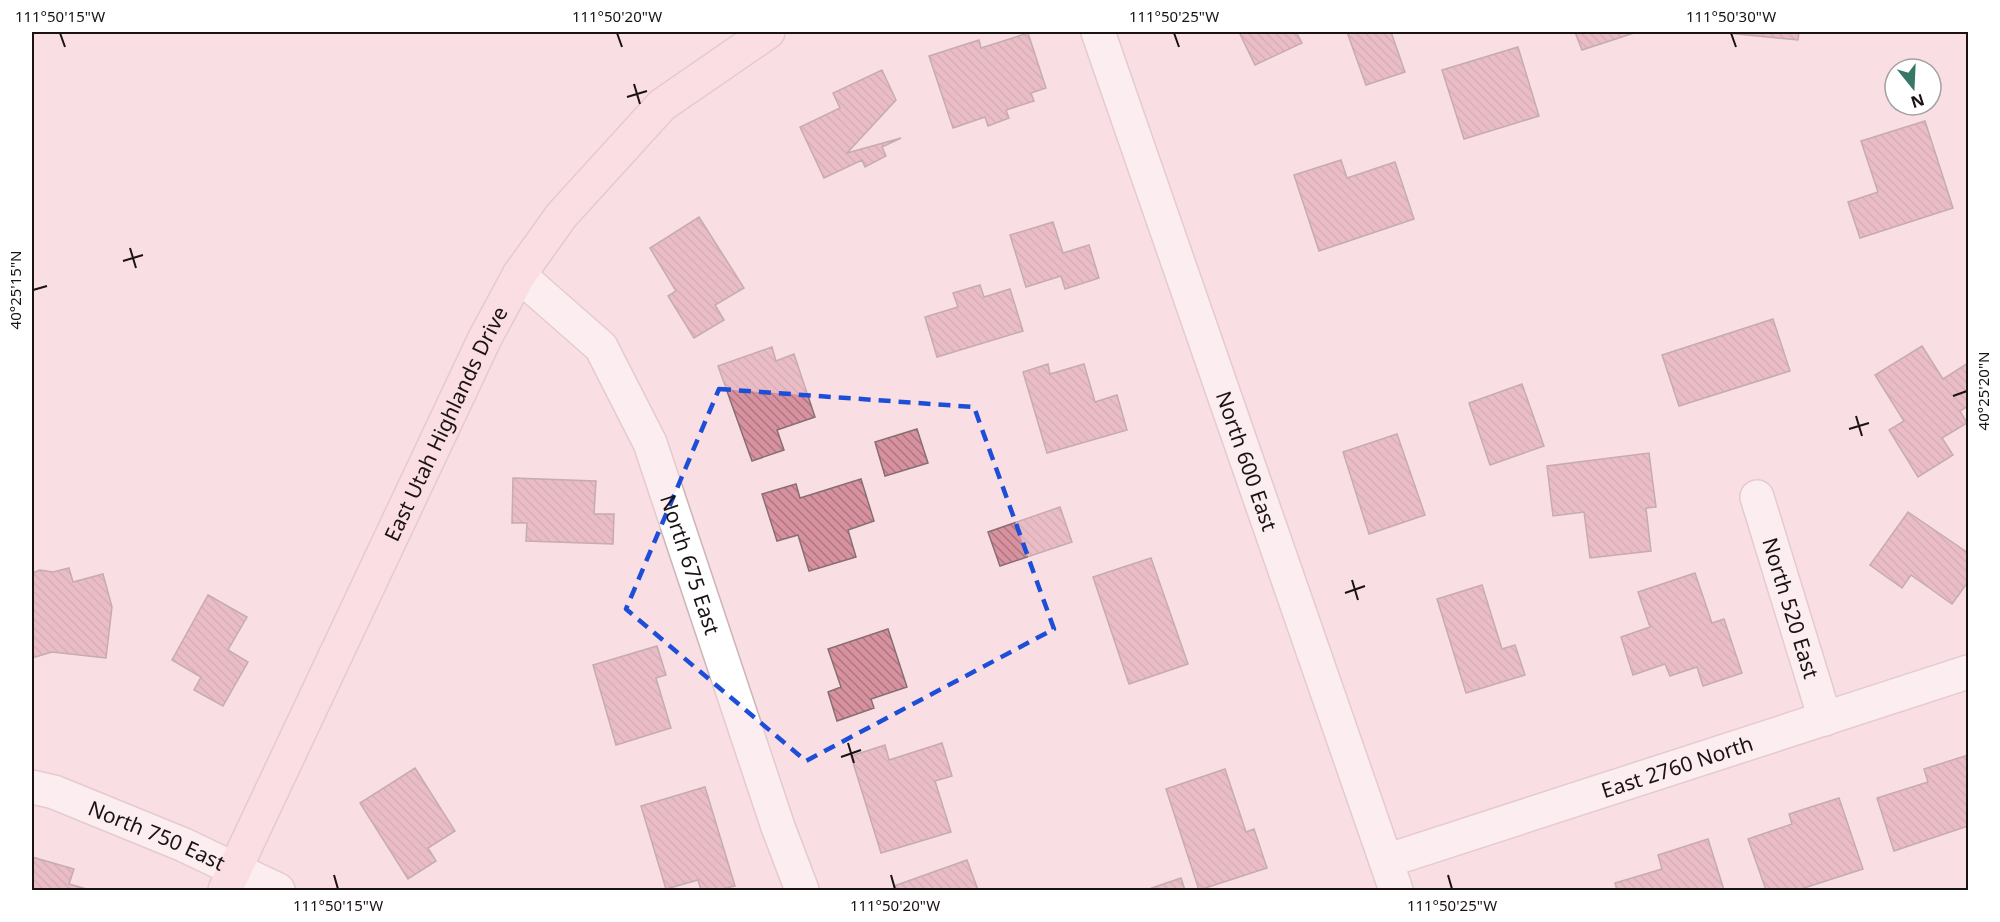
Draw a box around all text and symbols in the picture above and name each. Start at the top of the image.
text: 111°50'15"W [15,6,105,26]
text: 111°50'20"W [572,6,662,26]
text: 111°50'25"W [1129,6,1219,26]
text: 111°50'30"W [1686,6,1776,26]
north arrow [1883,57,1943,117]
text: N [1908,89,1927,114]
text: 40°25'15"N [5,251,25,329]
street label: East Utah Highlands Drive [377,301,514,546]
text: 40°25'20"N [1973,352,1993,430]
street label: North 600 East [1210,387,1284,535]
street label: North 675 East [654,491,727,639]
street label: North 520 East [1756,534,1826,682]
street label: East 2760 North [1598,729,1757,804]
street label: North 750 East [84,794,230,877]
text: 111°50'15"W [293,895,383,915]
text: 111°50'20"W [850,895,940,915]
text: 111°50'25"W [1407,895,1497,915]

